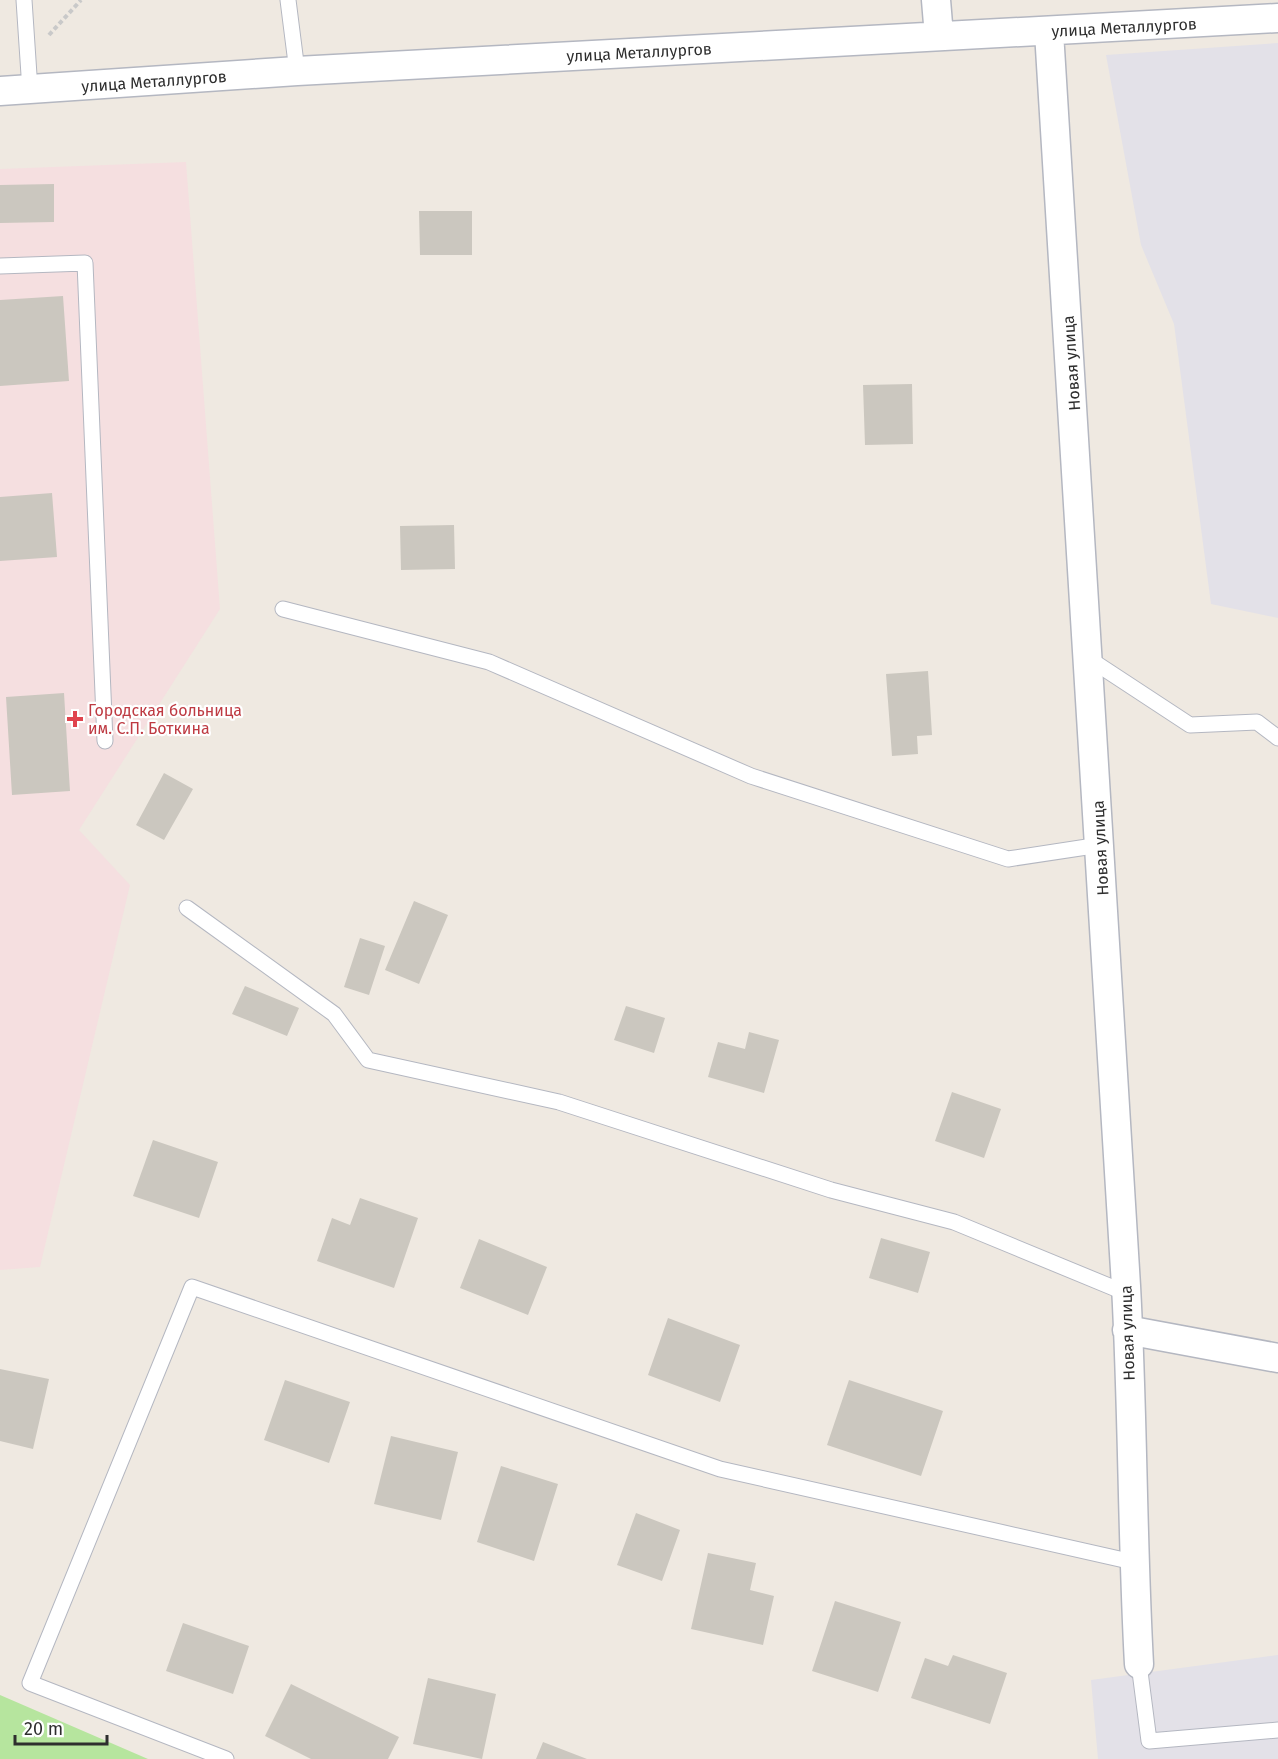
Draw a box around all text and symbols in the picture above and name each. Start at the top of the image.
street label: улица Металлургов [1051,14,1197,41]
street label: улица Металлургов [566,39,712,66]
street label: улица Металлургов [81,67,227,96]
street label: Новая улица [1059,315,1084,411]
place label: Городская больница им. С.П. Боткина [88,701,242,738]
marker: Городская больница им. С.П. Боткина [66,710,84,728]
street label: Новая улица [1089,800,1112,896]
street label: Новая улица [1116,1285,1139,1381]
scale bar [15,1708,106,1746]
text: 20 m [24,1718,63,1740]

